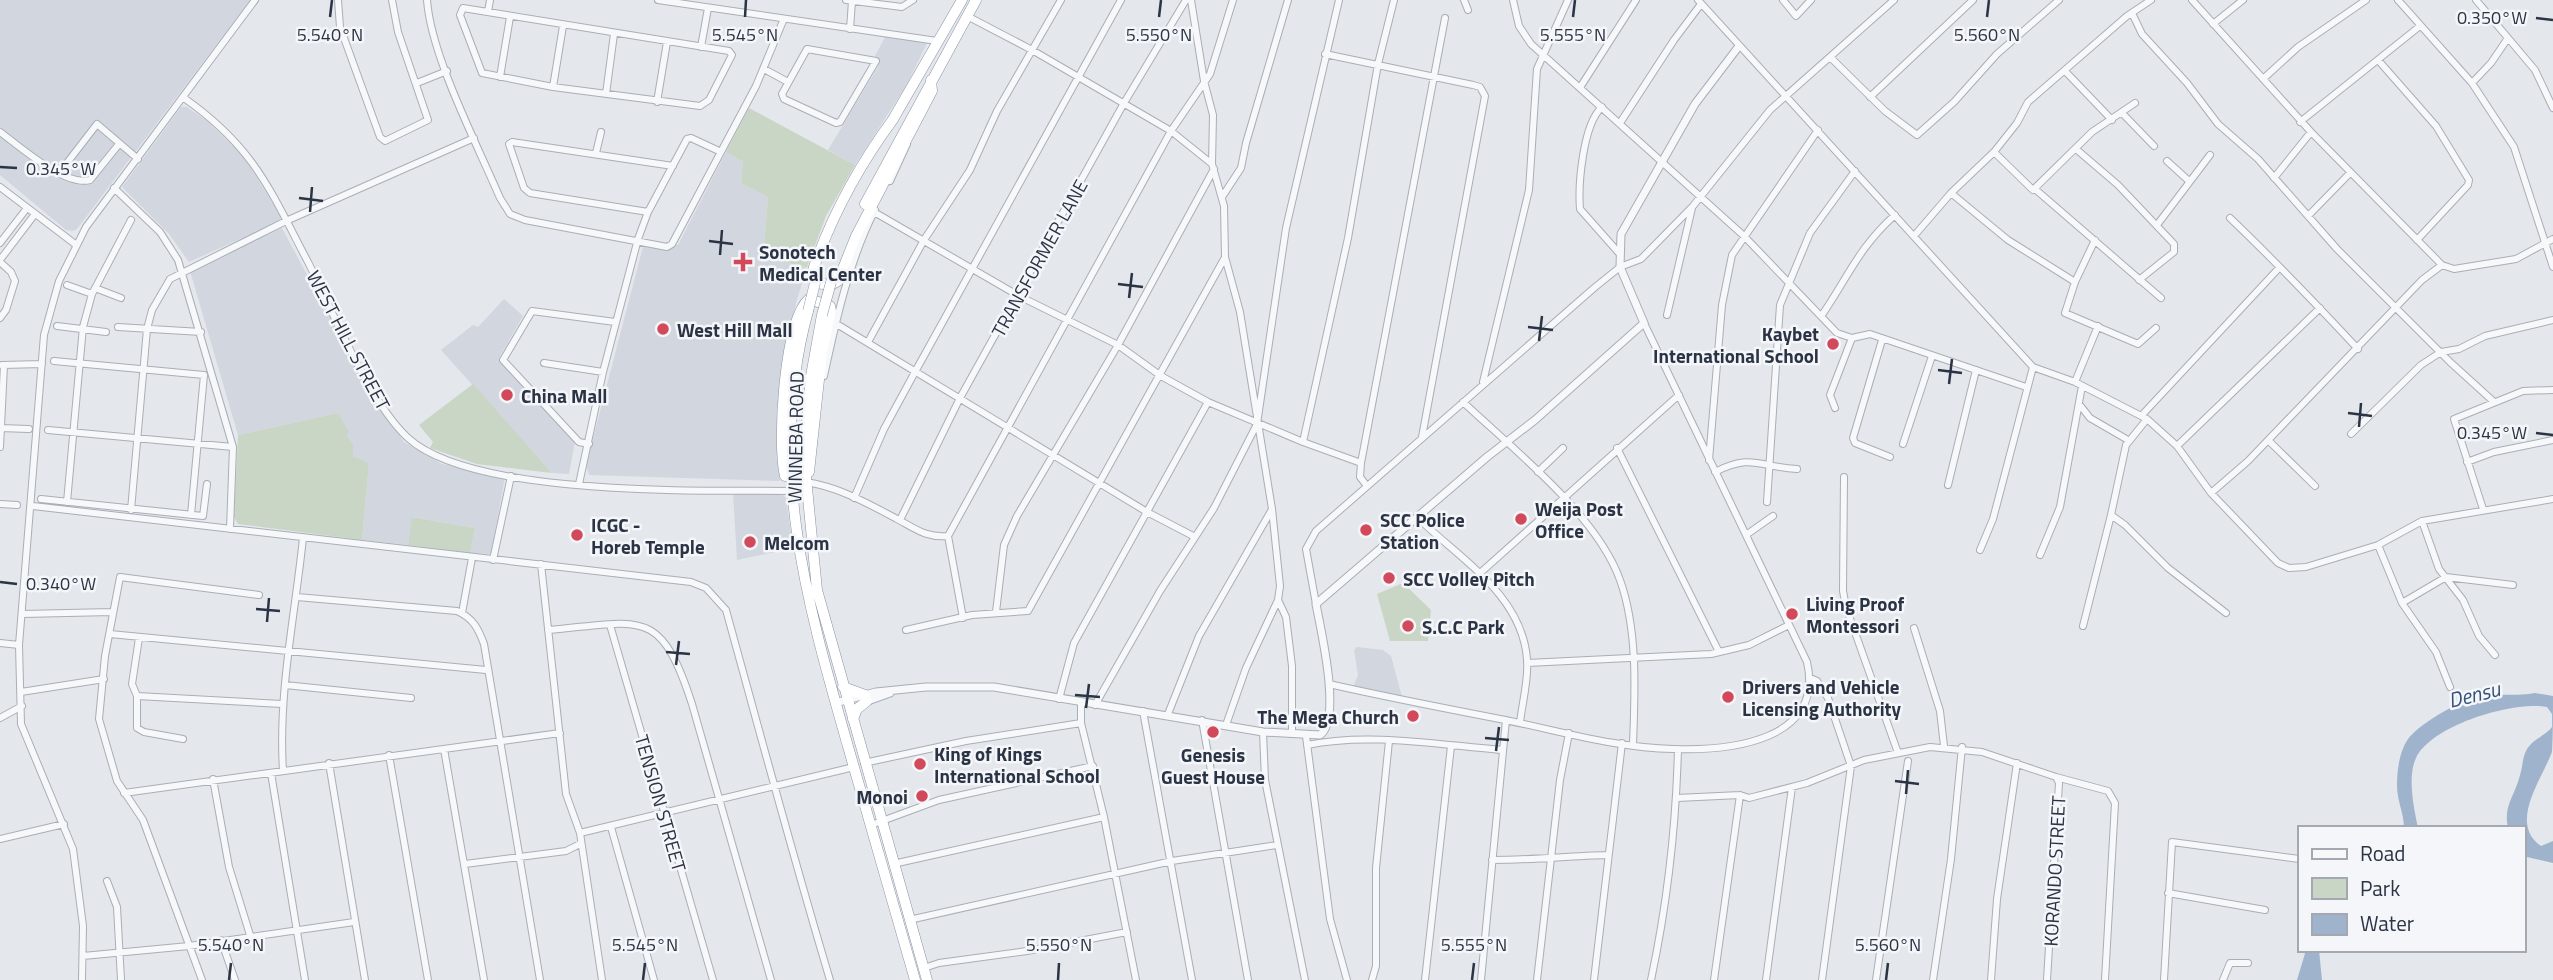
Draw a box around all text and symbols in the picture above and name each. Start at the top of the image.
text: 0.350°W [2457,4,2527,31]
text: 5.540°N [297,21,363,48]
text: 5.545°N [712,21,778,48]
text: 5.550°N [1126,21,1192,48]
text: 5.555°N [1540,21,1606,48]
text: 5.560°N [1954,21,2020,48]
text: 0.345°W [26,155,96,182]
street label: TRANSFORMER LANE [984,174,1094,342]
place label: Sonotech Medical Center [759,237,882,288]
marker: Sonotech Medical Center [733,252,753,272]
street label: WEST HILL STREET [300,265,398,415]
place label: West Hill Mall [677,315,793,344]
place label: Kaybet International School [1653,319,1819,370]
marker: West Hill Mall [655,321,671,337]
marker: Kaybet International School [1825,336,1841,352]
street label: WINNEBA ROAD [779,371,811,503]
place label: China Mall [521,381,607,410]
marker: China Mall [499,387,515,403]
text: 0.345°W [2457,419,2527,446]
place label: Weija Post Office [1535,494,1623,545]
place label: SCC Police Station [1380,505,1465,556]
place label: ICGC - Horeb Temple [591,510,705,561]
marker: Weija Post Office [1513,511,1529,527]
marker: SCC Police Station [1358,522,1374,538]
marker: ICGC - Horeb Temple [569,527,585,543]
place label: Melcom [764,528,829,557]
marker: Melcom [742,534,758,550]
place label: SCC Volley Pitch [1403,564,1535,593]
text: 0.340°W [26,570,96,597]
marker: SCC Volley Pitch [1381,570,1397,586]
place label: Living Proof Montessori [1806,589,1905,640]
marker: Living Proof Montessori [1784,606,1800,622]
place label: S.C.C Park [1422,612,1505,641]
marker: S.C.C Park [1400,618,1416,634]
place label: Drivers and Vehicle Licensing Authority [1742,672,1902,723]
water label: Densu [2445,672,2505,716]
marker: Drivers and Vehicle Licensing Authority [1720,689,1736,705]
place label: The Mega Church [1257,702,1399,731]
marker: The Mega Church [1405,708,1421,724]
marker: Genesis Guest House [1205,724,1221,740]
street label: TENSION STREET [628,731,694,875]
place label: King of Kings International School [934,739,1100,790]
place label: Genesis Guest House [1161,740,1265,791]
marker: King of Kings International School [912,756,928,772]
place label: Monoi [856,782,908,811]
marker: Monoi [914,788,930,804]
street label: KORANDO STREET [2036,795,2072,947]
legend [2298,826,2525,952]
text: Road [2360,837,2405,869]
text: Park [2360,872,2400,904]
text: Water [2360,907,2414,939]
text: 5.540°N [198,931,264,958]
text: 5.545°N [612,931,678,958]
text: 5.550°N [1026,931,1092,958]
text: 5.555°N [1441,931,1507,958]
text: 5.560°N [1855,931,1921,958]

